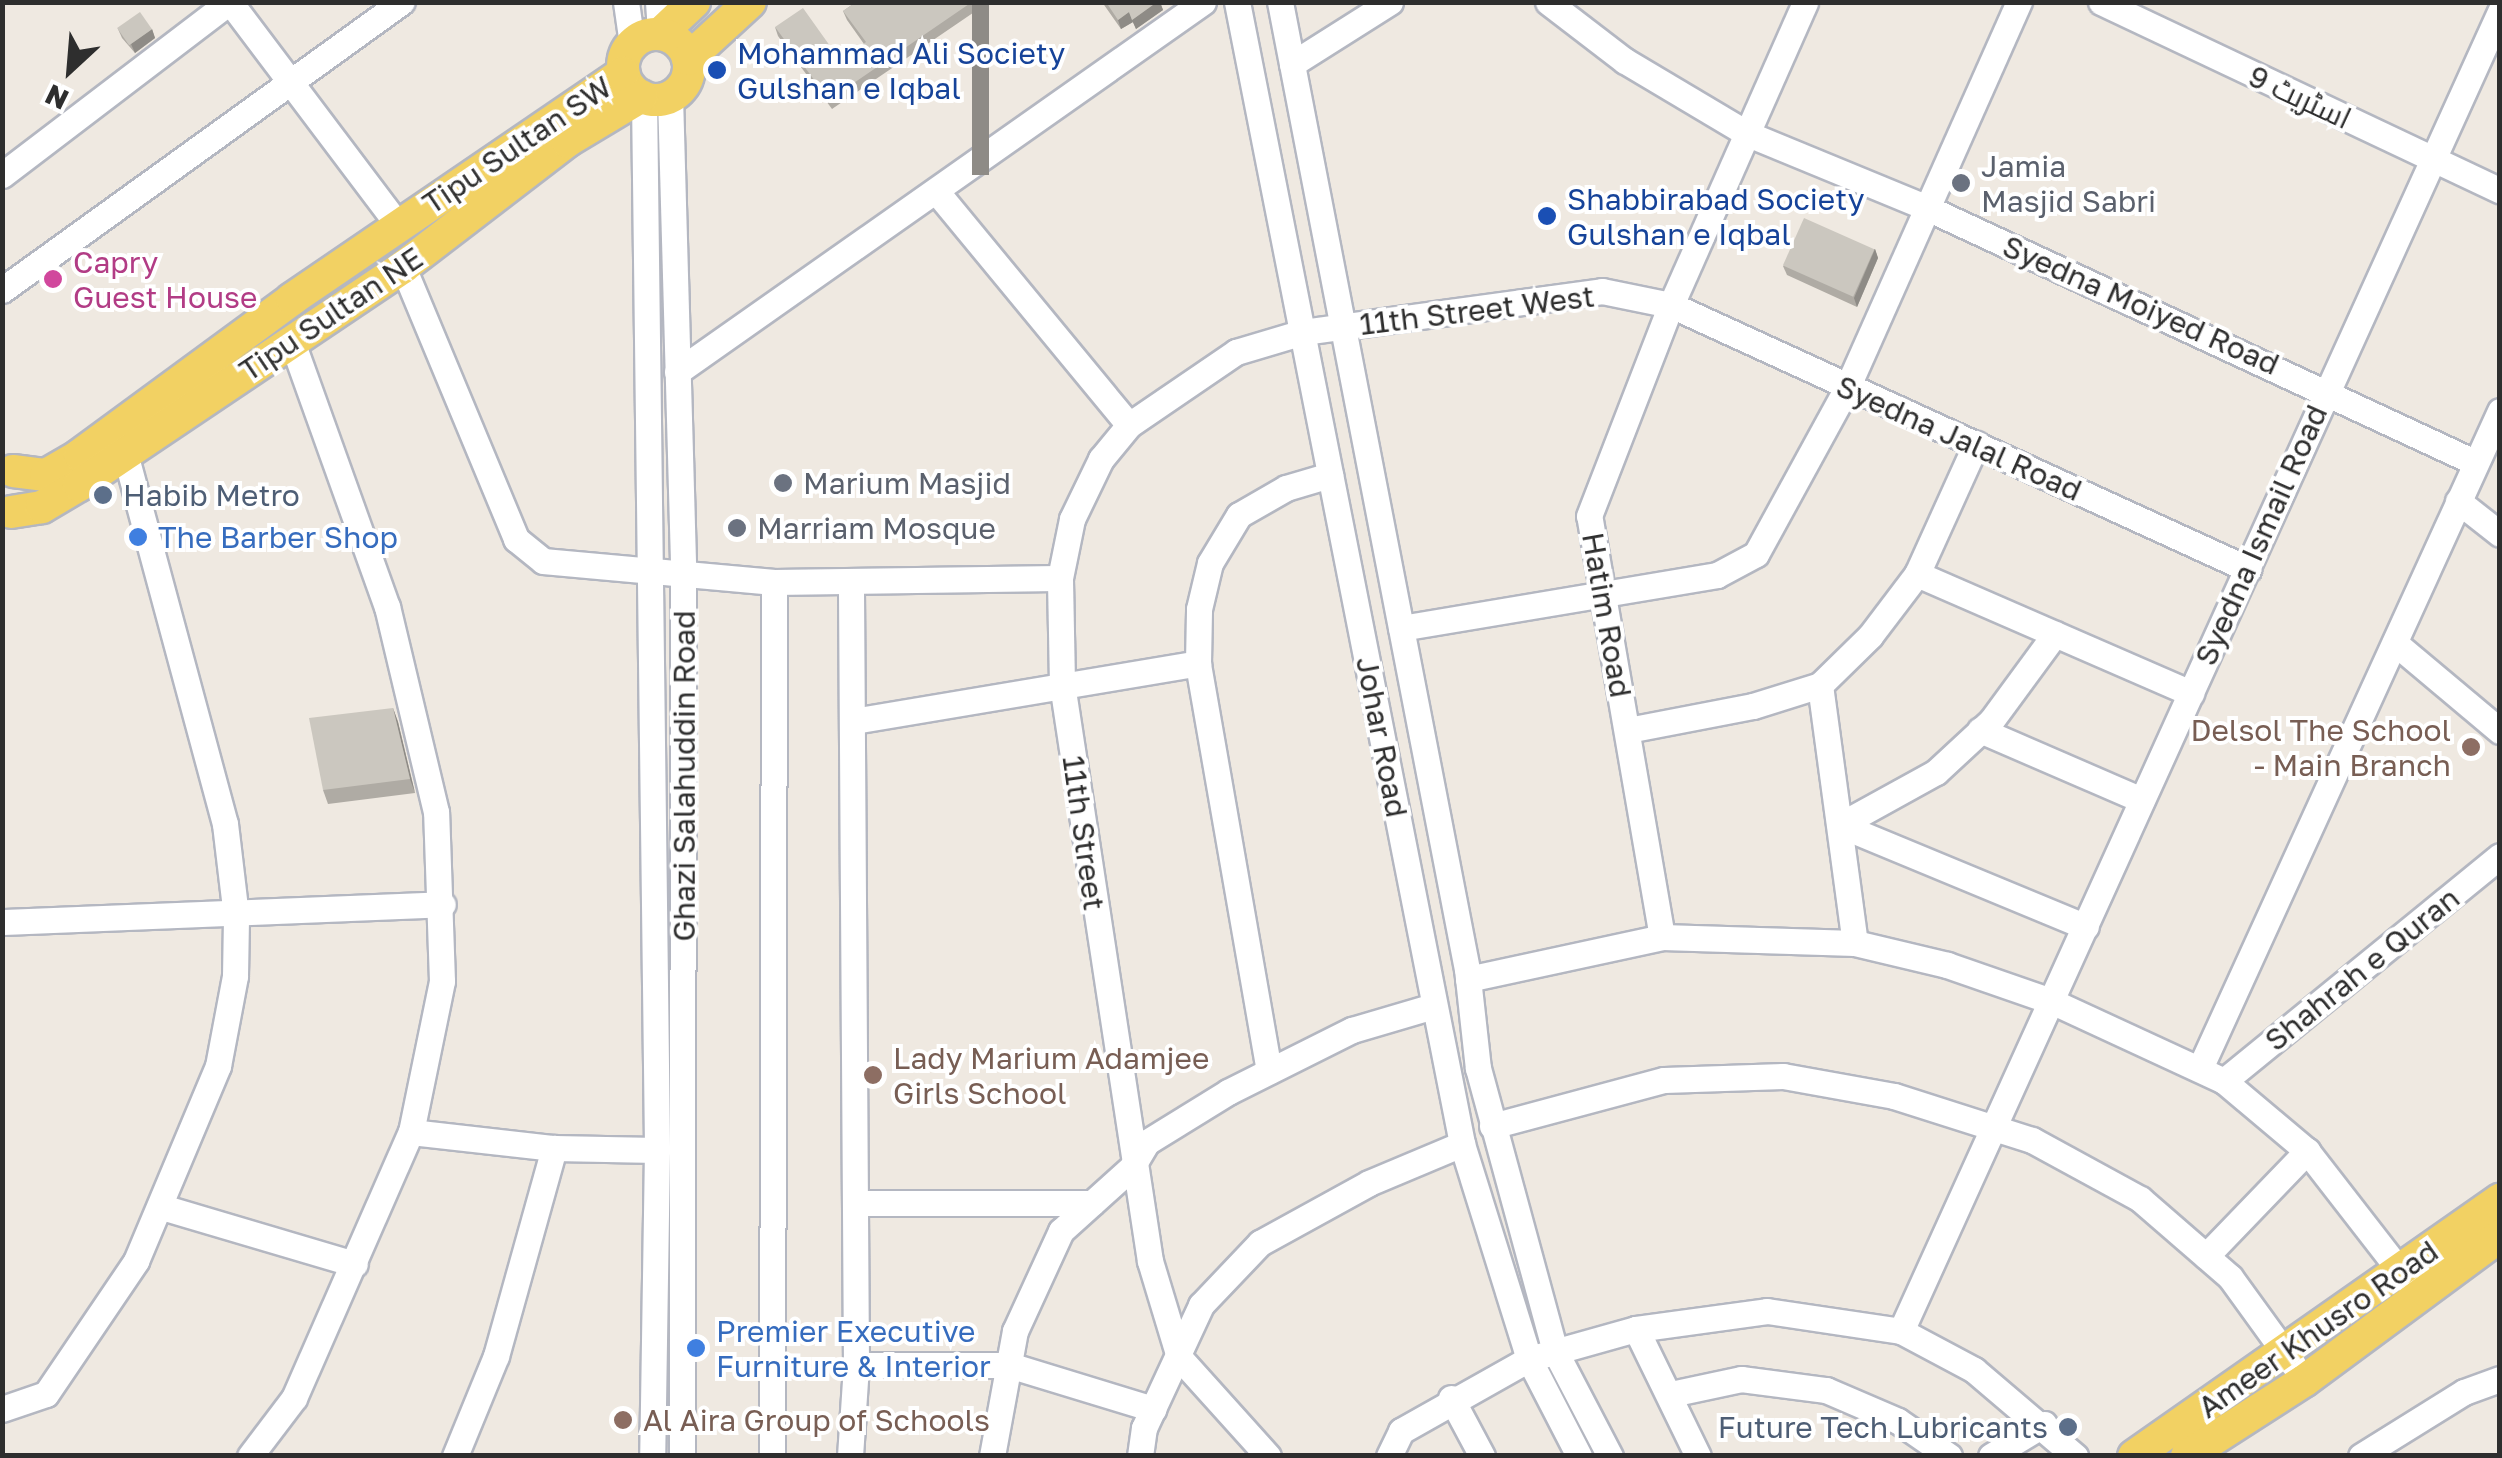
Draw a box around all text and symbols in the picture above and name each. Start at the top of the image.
north arrow [20,20,120,120]
place label: Mohammad Ali Society Gulshan e Iqbal [737,35,1065,106]
street label: اسٹریٹ 9 [2243,58,2357,136]
marker: Mohammad Ali Society Gulshan e Iqbal [706,59,728,81]
street label: Tipu Sultan SW [416,69,618,221]
text: N [40,78,73,117]
place label: Jamia Masjid Sabri [1981,148,2156,218]
marker: Jamia Masjid Sabri [1950,172,1972,194]
place label: Shabbirabad Society Gulshan e Iqbal [1567,181,1865,252]
marker: Shabbirabad Society Gulshan e Iqbal [1536,205,1558,227]
street label: Syedna Moiyed Road [1997,228,2285,382]
street label: Tipu Sultan NE [233,239,429,389]
place label: Capry Guest House [73,244,257,314]
marker: Capry Guest House [42,268,64,290]
street label: 11th Street West [1358,278,1596,342]
street label: Syedna Jalal Road [1831,368,2087,508]
street label: Syedna Ismail Road [2187,399,2335,671]
place label: Marium Masjid [803,465,1011,501]
marker: Marium Masjid [772,472,794,494]
place label: Habib Metro [123,477,300,513]
marker: Habib Metro [92,484,114,506]
place label: Marriam Mosque [757,510,996,546]
marker: Marriam Mosque [726,517,748,539]
place label: The Barber Shop [158,519,398,555]
marker: The Barber Shop [127,526,149,548]
street label: Hatim Road [1575,530,1639,700]
street label: Ghazi Salahuddin Road [666,610,702,942]
street label: Johar Road [1349,654,1415,820]
place label: Delsol The School - Main Branch [2190,712,2451,782]
marker: Delsol The School - Main Branch [2460,736,2482,758]
street label: 11th Street [1055,753,1113,913]
street label: Shahrah e Quran [2258,880,2466,1058]
place label: Lady Marium Adamjee Girls School [893,1040,1209,1110]
marker: Lady Marium Adamjee Girls School [862,1064,884,1086]
street label: Ameer Khusro Road [2191,1233,2445,1425]
place label: Premier Executive Furniture & Interior [716,1313,991,1384]
marker: Premier Executive Furniture & Interior [685,1337,707,1359]
place label: Al Aira Group of Schools [643,1402,990,1438]
marker: Al Aira Group of Schools [612,1409,634,1431]
place label: Future Tech Lubricants [1718,1409,2048,1445]
marker: Future Tech Lubricants [2057,1416,2079,1438]

